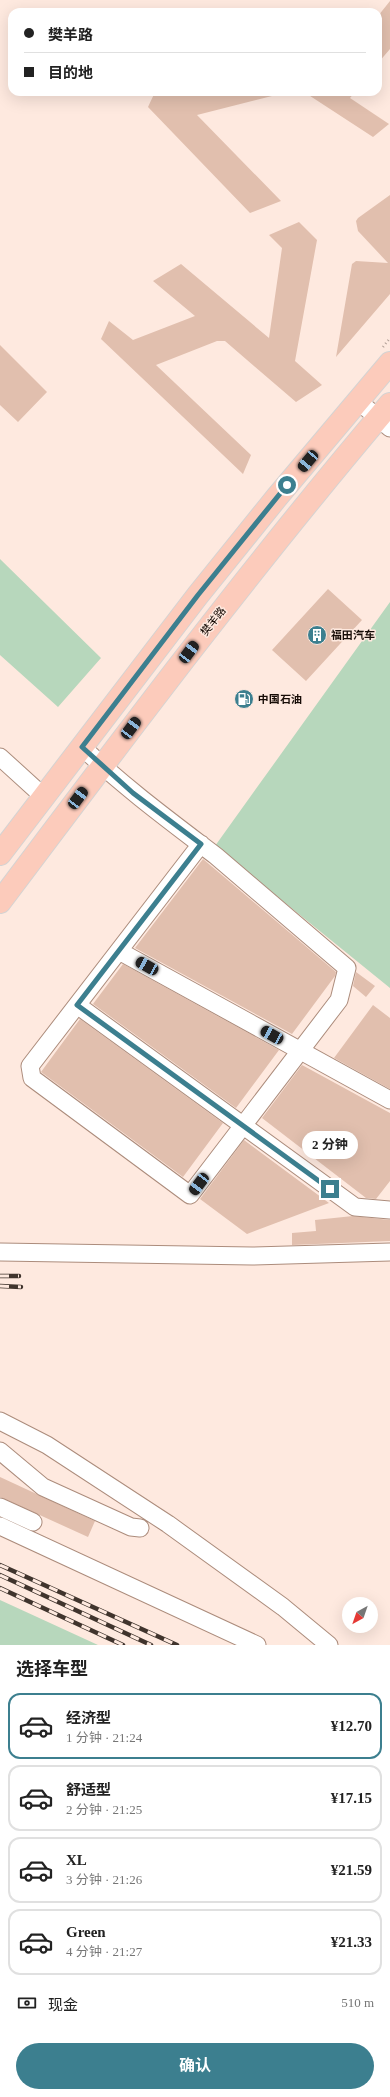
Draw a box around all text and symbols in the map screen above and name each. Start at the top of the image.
text: 樊羊路 [48,27,93,43]
text: 目的地 [48,65,93,81]
car [296,448,320,474]
route start [278,476,296,494]
street label: 樊羊路 [198,604,228,638]
building icon: 福田汽车 [306,624,328,646]
place label: 福田汽车 [331,629,375,641]
car [177,639,201,665]
fuel station icon: 中国石油 [233,688,255,710]
place label: 中国石油 [258,693,302,705]
car [119,715,143,741]
car [66,785,90,811]
car [134,955,160,977]
car [259,1024,285,1046]
callout: 2 分钟 [302,1131,358,1159]
text: 2 分钟 [312,1137,348,1152]
car [187,1171,211,1197]
route end [321,1180,339,1198]
north arrow [342,1597,378,1633]
map controls [342,1597,378,1633]
text: 选择车型 [16,1659,88,1679]
icon: car [18,1708,54,1744]
text: 经济型 [66,1710,111,1726]
text: ¥12.70 [331,1718,372,1734]
text: 1 分钟 · 21:24 [66,1730,142,1745]
icon: car [18,1780,54,1816]
text: 舒适型 [66,1782,111,1798]
text: ¥17.15 [331,1790,372,1806]
text: 2 分钟 · 21:25 [66,1802,142,1817]
icon: car [18,1852,54,1888]
text: XL [66,1852,87,1868]
text: ¥21.59 [331,1862,372,1878]
text: 3 分钟 · 21:26 [66,1872,142,1887]
icon: car [18,1924,54,1960]
text: Green [66,1924,106,1940]
text: ¥21.33 [331,1934,372,1950]
text: 4 分钟 · 21:27 [66,1944,142,1959]
icon: cash [16,1992,38,2014]
text: 510 m [341,1995,374,2010]
text: 现金 [48,1997,78,2013]
button: 确认 [16,2043,374,2089]

